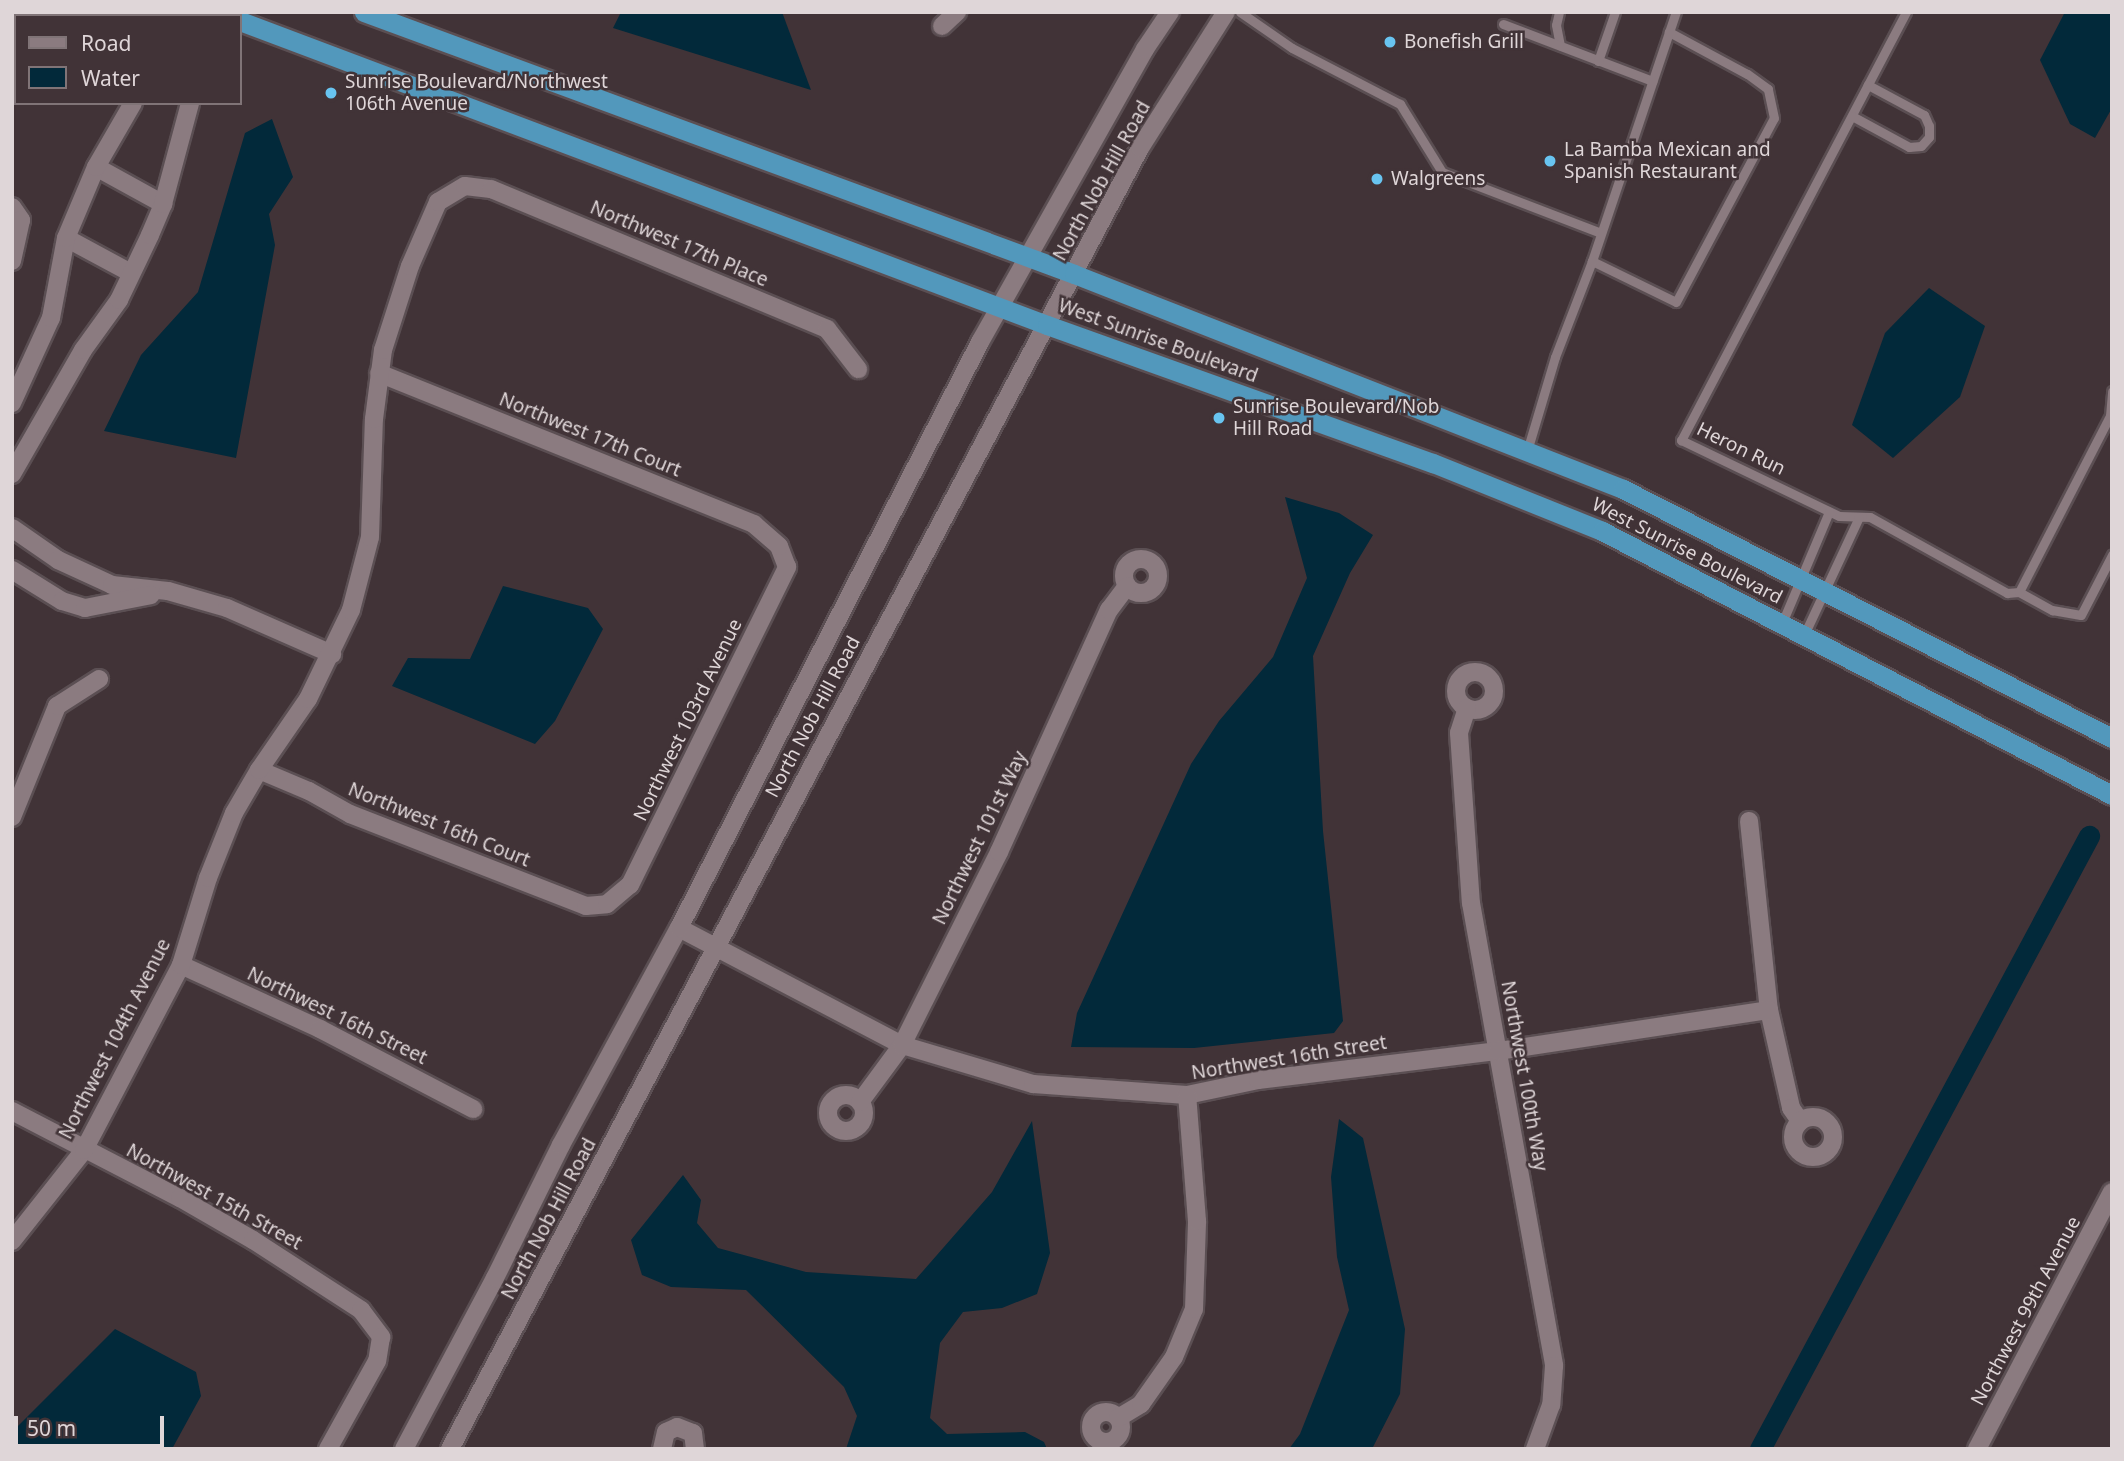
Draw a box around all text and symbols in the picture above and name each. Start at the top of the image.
legend [14,14,242,105]
text: Road [81,29,131,57]
place label: Bonefish Grill [1404,31,1524,53]
marker: Bonefish Grill [1382,34,1398,50]
text: Water [81,64,140,92]
place label: Sunrise Boulevard/Northwest 106th Avenue [345,71,608,115]
marker: Sunrise Boulevard/Northwest 106th Avenue [323,85,339,101]
street label: North Nob Hill Road [1049,97,1155,265]
place label: La Bamba Mexican and Spanish Restaurant [1564,139,1771,183]
marker: La Bamba Mexican and Spanish Restaurant [1542,153,1558,169]
place label: Walgreens [1391,168,1485,190]
marker: Walgreens [1369,171,1385,187]
street label: Northwest 17th Place [587,196,771,292]
street label: West Sunrise Boulevard [1055,294,1261,388]
street label: Northwest 17th Court [496,388,684,482]
place label: Sunrise Boulevard/Nob Hill Road [1233,396,1439,440]
marker: Sunrise Boulevard/Nob Hill Road [1211,410,1227,426]
street label: Heron Run [1693,418,1789,480]
street label: West Sunrise Boulevard [1588,493,1786,609]
street label: Northwest 103rd Avenue [629,615,747,825]
street label: North Nob Hill Road [761,633,865,801]
street label: Northwest 101st Way [928,748,1032,928]
street label: Northwest 16th Court [345,778,533,872]
street label: Northwest 104th Avenue [54,935,176,1143]
street label: Northwest 16th Street [243,963,431,1069]
street label: Northwest 100th Way [1496,979,1552,1173]
street label: Northwest 16th Street [1190,1031,1388,1085]
street label: North Nob Hill Road [497,1135,601,1303]
street label: Northwest 15th Street [122,1139,306,1255]
street label: Northwest 99th Avenue [1966,1213,2086,1409]
scale bar [18,1402,168,1446]
text: 50 m [27,1414,76,1442]

